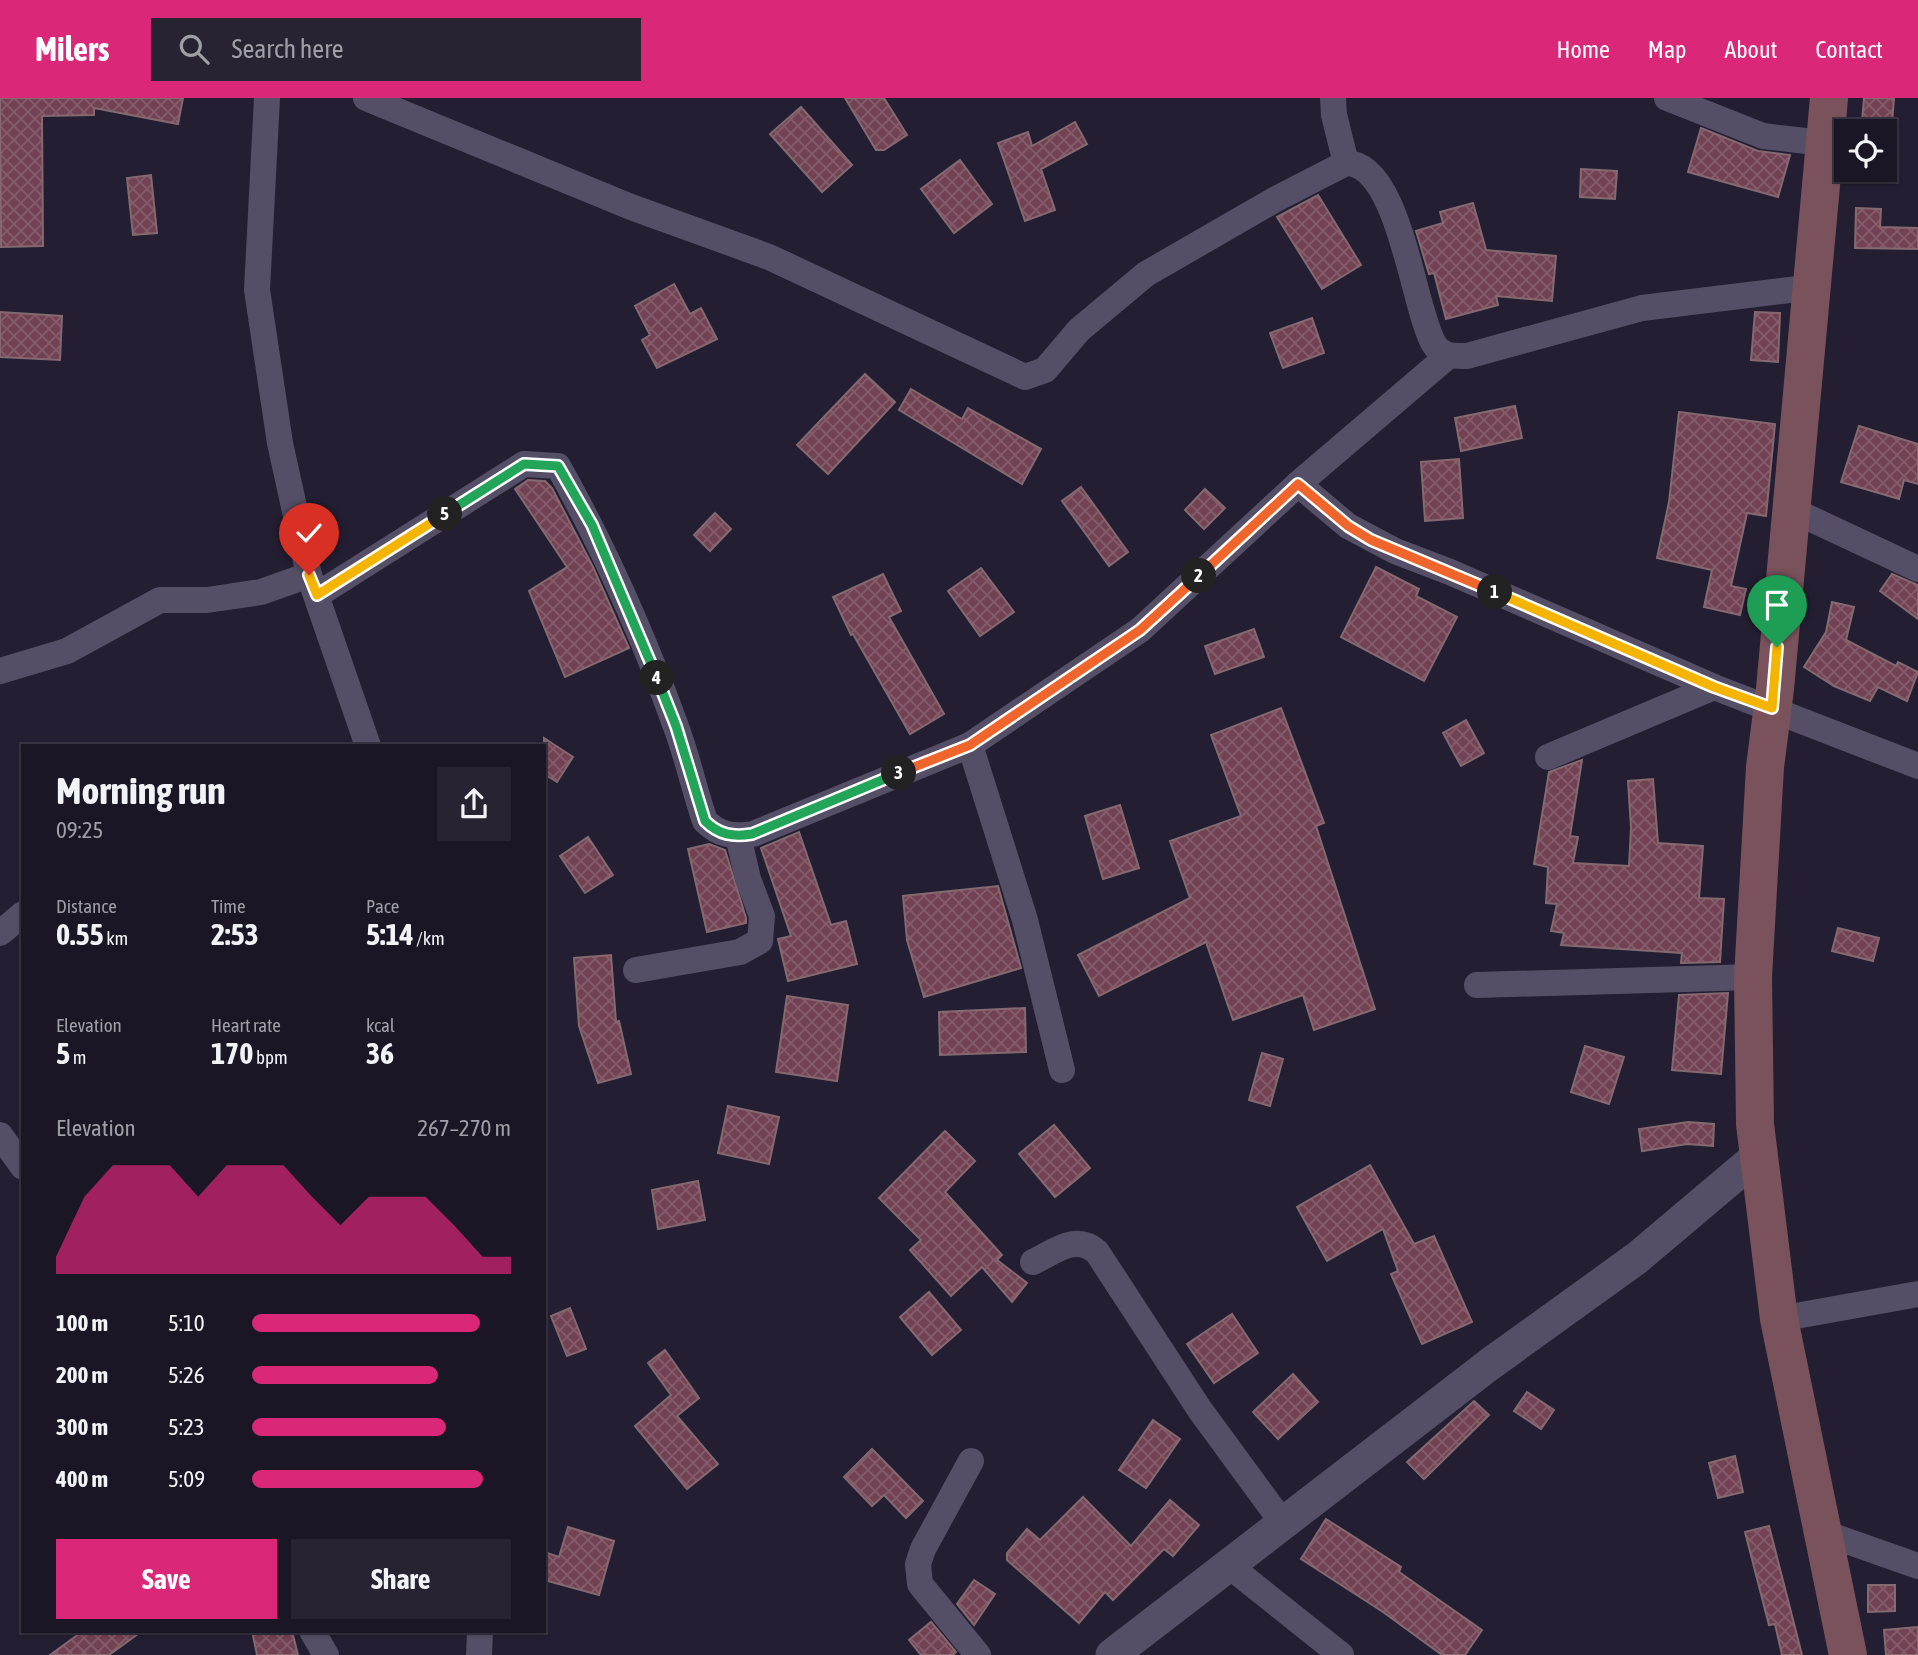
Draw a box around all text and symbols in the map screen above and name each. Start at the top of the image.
search box [151,18,641,81]
text: Milers [35,30,109,68]
icon: search [175,30,213,68]
text: Search here [231,34,344,64]
text: Home [1556,36,1610,63]
text: Map [1648,36,1686,63]
text: About [1724,36,1777,63]
text: Contact [1815,36,1883,63]
map controls [1834,119,1897,182]
button: locate [1834,119,1897,182]
pin: 5 [428,496,462,532]
text: 5 [440,502,449,524]
pin [279,503,339,575]
icon: check [290,514,328,552]
pin: 2 [1182,559,1216,594]
text: 2 [1194,564,1203,586]
pin: 1 [1478,574,1512,610]
pin [1747,575,1807,647]
text: 1 [1490,580,1499,602]
icon: arrive [1758,586,1796,624]
pin: 4 [640,660,674,696]
text: 4 [652,666,661,688]
pin: 3 [881,756,916,790]
text: 3 [894,761,903,783]
button: share [437,767,511,841]
text: Morning run [56,769,226,812]
text: 09:25 [56,817,103,843]
text: Distance [56,895,117,917]
text: Time [211,895,246,917]
text: Pace [366,895,399,917]
text: 0.55 [56,917,104,951]
text: 2:53 [211,917,259,951]
text: 5:14 [366,917,414,951]
text: km [104,927,128,949]
text: /km [414,927,445,949]
text: Elevation [56,1014,122,1036]
text: Heart rate [211,1014,281,1036]
text: kcal [366,1014,395,1036]
text: 5 [56,1036,70,1070]
text: 170 [211,1036,253,1070]
text: 36 [366,1036,394,1070]
text: m [70,1046,86,1068]
text: bpm [253,1046,288,1068]
text: Elevation [56,1115,136,1141]
text: 267–270 m [417,1115,511,1141]
text: 100 m [56,1310,108,1336]
text: 5:10 [168,1310,205,1336]
text: 200 m [56,1362,108,1388]
text: 5:26 [168,1362,205,1388]
text: 300 m [56,1414,108,1440]
text: 5:23 [168,1414,205,1440]
text: 400 m [56,1466,108,1492]
text: 5:09 [168,1466,205,1492]
button: Save [56,1539,277,1619]
button: Share [291,1539,511,1619]

